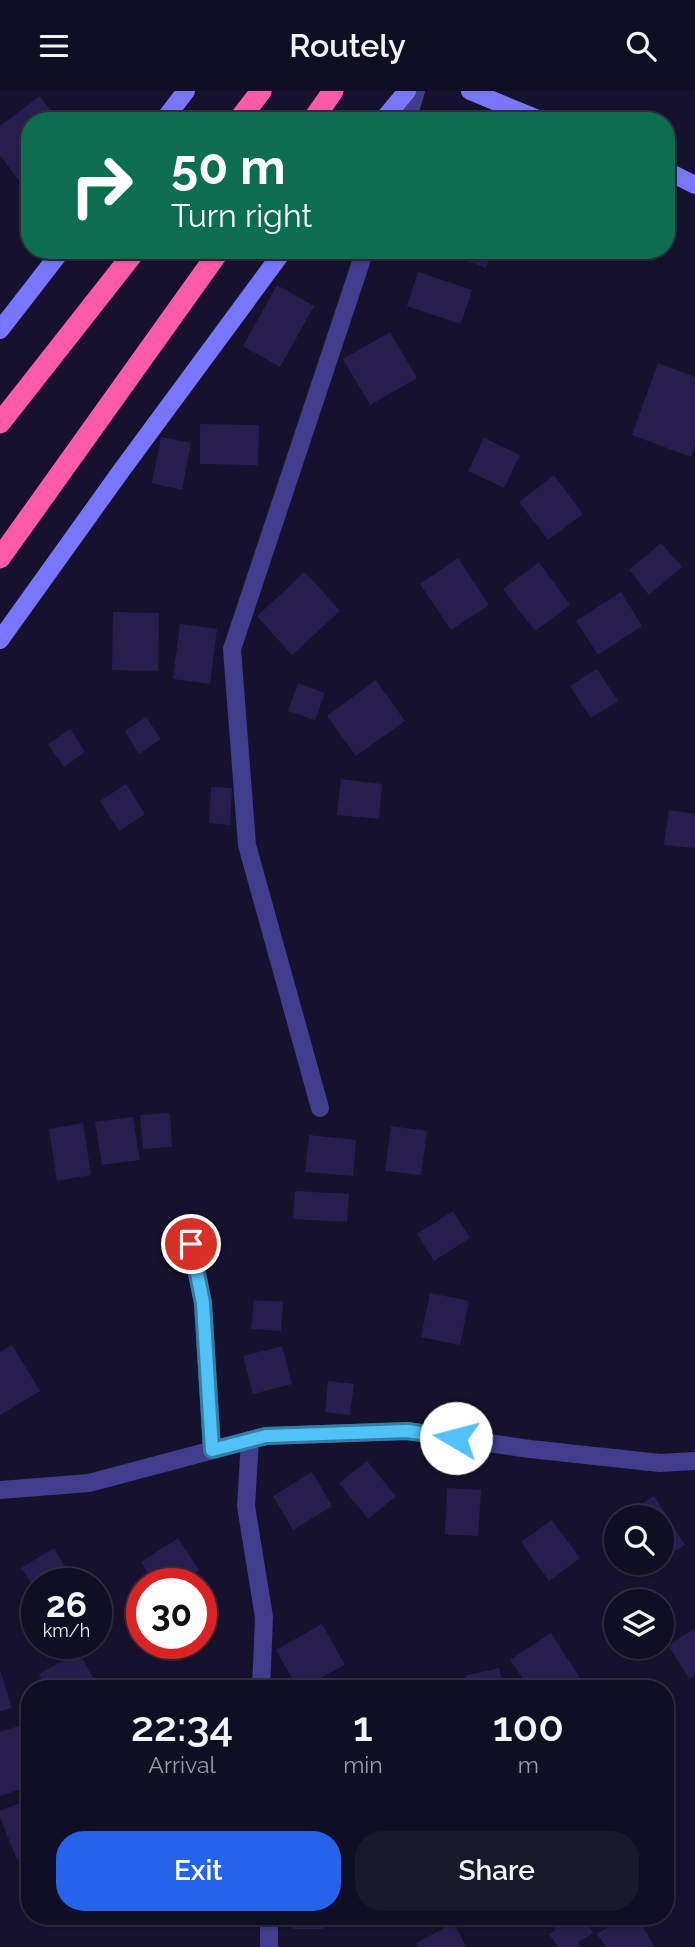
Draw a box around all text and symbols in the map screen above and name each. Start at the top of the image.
icon: menu [35,27,73,65]
text: Routely [289,27,406,64]
icon: search [622,27,660,65]
text: 50 m [171,138,286,195]
icon: right [56,140,147,231]
text: Turn right [171,197,312,234]
pin [161,1214,221,1274]
icon: arrive [172,1225,210,1263]
position arrow [419,1401,493,1475]
map controls [604,1505,674,1659]
button: search [604,1505,674,1575]
speed limit sign: 30 [126,1568,217,1659]
text: 26 [46,1584,87,1625]
button: layers [604,1589,674,1659]
text: km/h [43,1620,90,1641]
text: 22:34 [131,1702,233,1751]
text: 1 [353,1702,373,1751]
text: 100 [493,1702,564,1751]
text: Arrival [148,1751,216,1778]
text: min [343,1751,383,1778]
text: m [518,1751,539,1778]
button: Exit [56,1831,341,1911]
button: Share [355,1831,639,1911]

